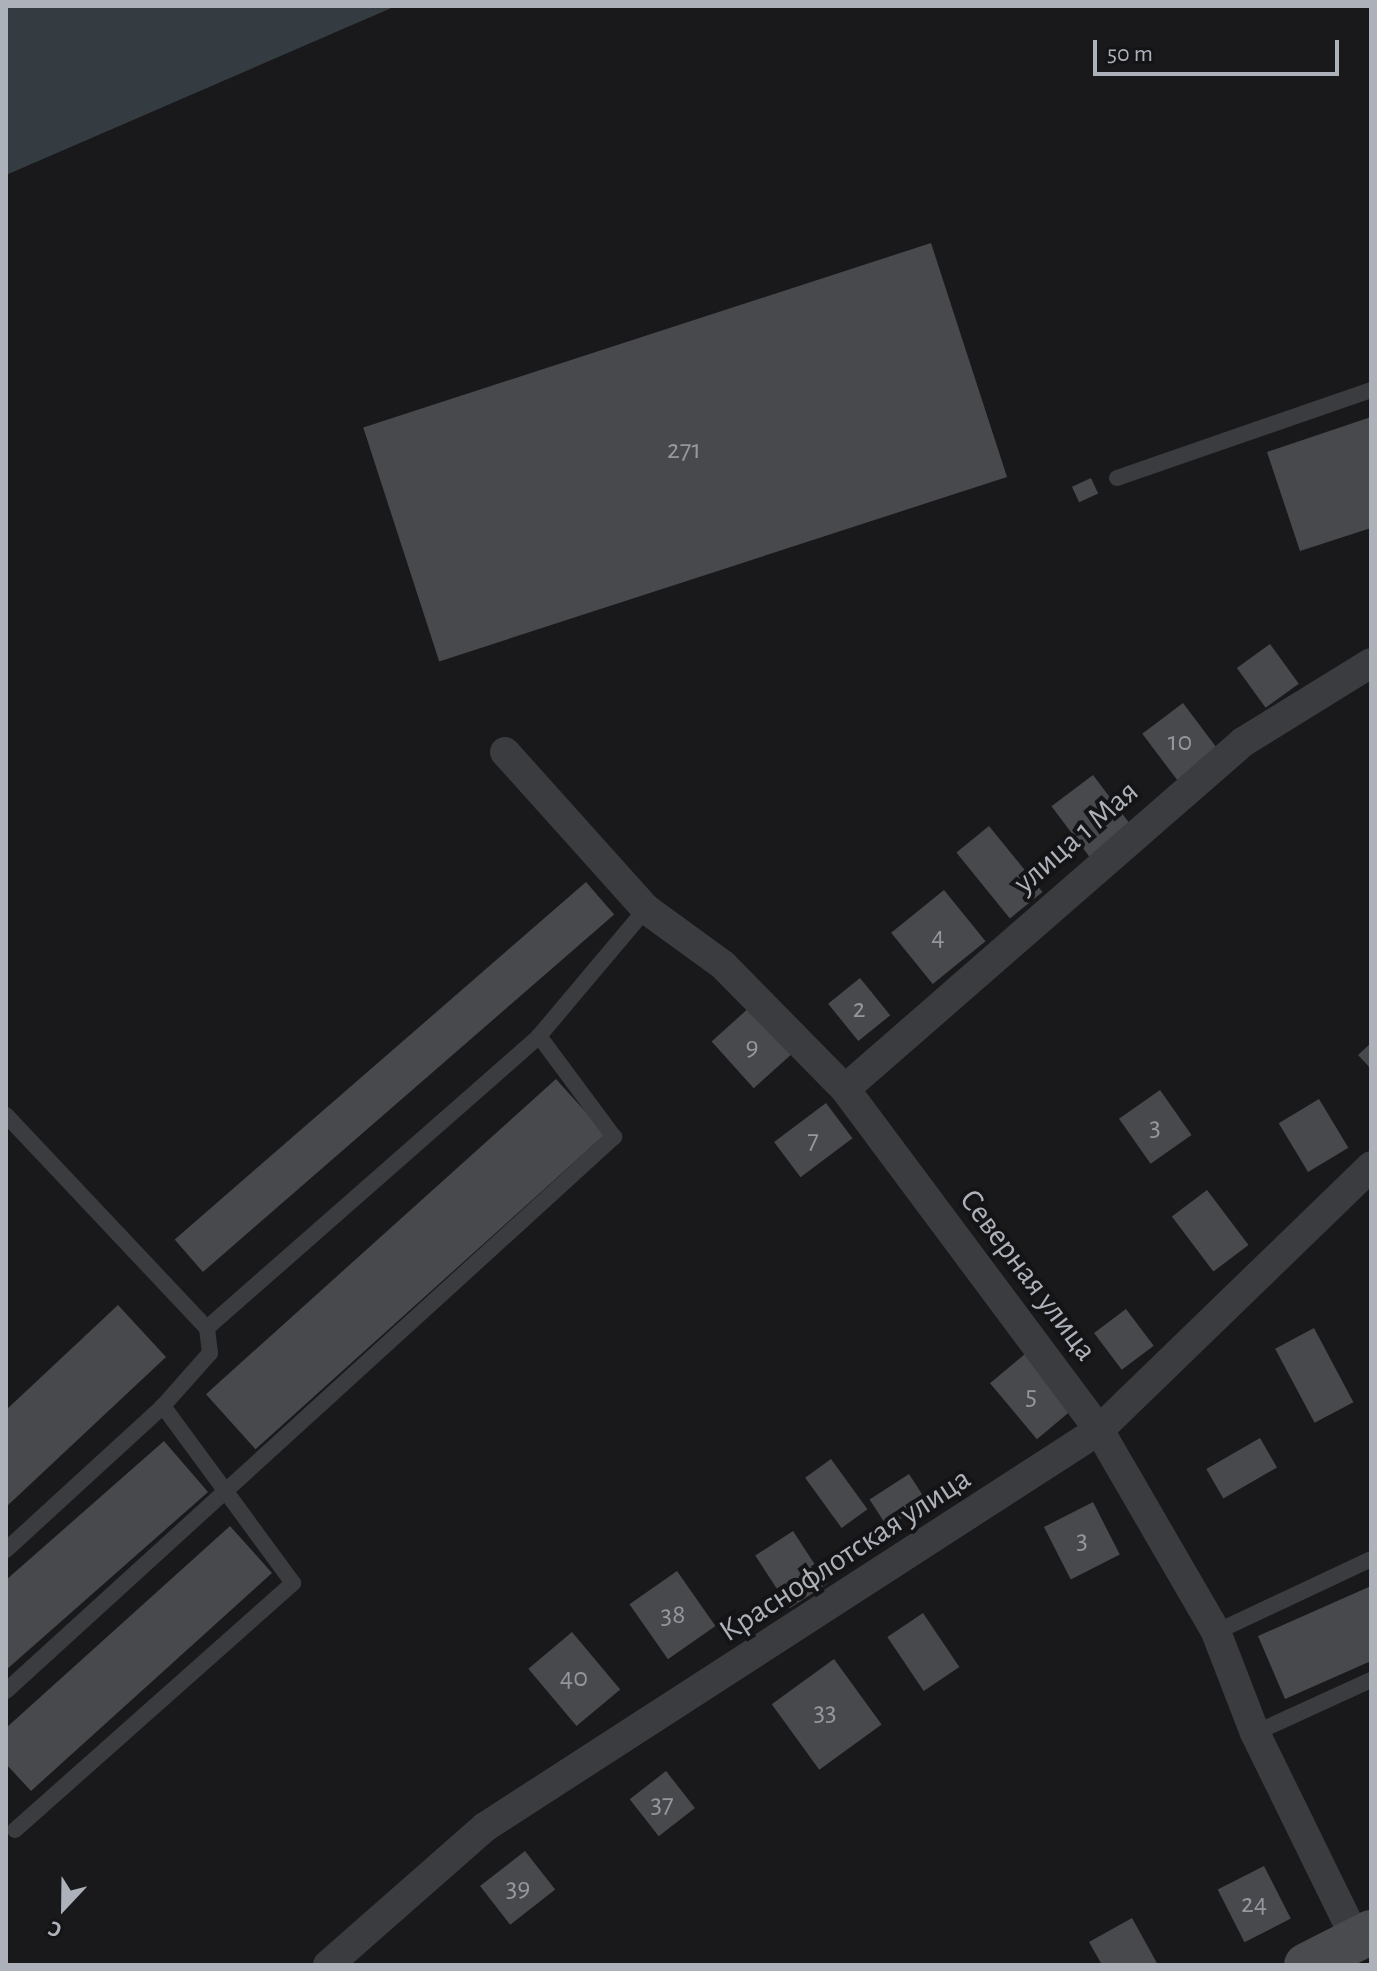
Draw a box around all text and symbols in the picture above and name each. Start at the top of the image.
scale bar [1097,24,1343,74]
text: 50 m [1107,42,1153,66]
house number: 271 [667,433,701,467]
house number: 10 [1168,725,1192,759]
street label: улица 1 Мая [1006,772,1146,902]
house number: 4 [931,920,945,954]
house number: 2 [853,992,865,1026]
house number: 9 [745,1030,759,1064]
house number: 3 [1149,1110,1161,1144]
house number: 7 [807,1123,819,1157]
street label: Северная улица [951,1181,1105,1369]
house number: 5 [1025,1379,1037,1413]
street label: Краснофлотская улица [712,1459,978,1651]
house number: 3 [1076,1523,1088,1557]
house number: 38 [661,1598,685,1632]
house number: 40 [560,1661,588,1695]
house number: 33 [813,1695,837,1729]
house number: 37 [650,1787,674,1821]
north arrow [24,1867,104,1947]
house number: 39 [506,1871,530,1905]
house number: 24 [1241,1887,1267,1921]
text: С [45,1917,65,1942]

